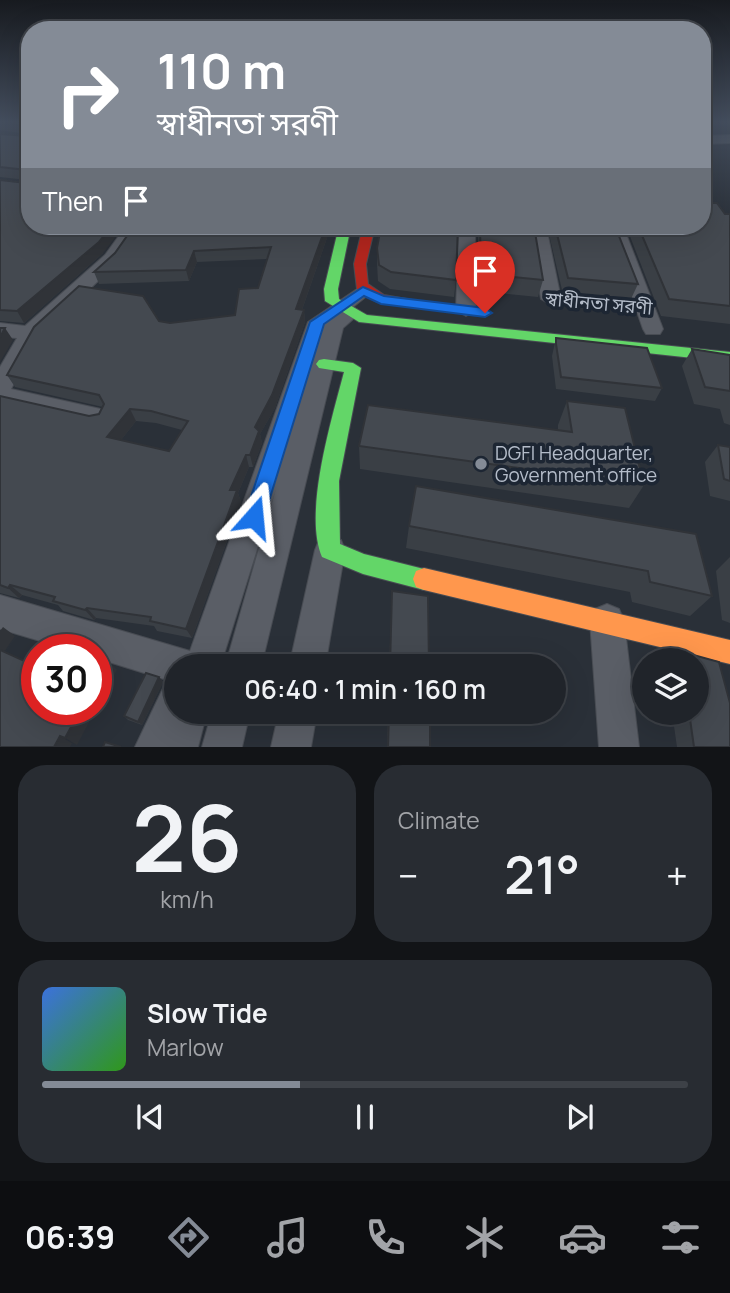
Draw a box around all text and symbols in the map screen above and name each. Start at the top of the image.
text: 110 m [157,37,286,104]
icon: right [42,49,133,140]
text: স্বাধীনতা সরণী [157,101,338,145]
icon: arrive [117,182,155,220]
text: Then [42,183,103,219]
pin [455,241,515,313]
icon: arrive [466,252,504,290]
street label: স্বাধীনতা সরণী [543,285,655,321]
place label: DGFI Headquarter, Government office [495,440,657,488]
marker: DGFI Headquarter, Government office [473,456,489,472]
position arrow [217,480,291,554]
speed limit sign: 30 [21,634,112,725]
map controls [632,648,709,725]
button: layers [632,648,709,725]
text: 06:40 · 1 min · 160 m [244,671,486,707]
text: 26 [132,775,242,899]
text: Climate [398,804,480,836]
text: 21° [504,839,580,910]
text: − [398,849,419,901]
text: + [666,849,688,901]
text: km/h [160,883,214,915]
text: Slow Tide [147,995,268,1031]
text: Marlow [147,1031,224,1063]
icon: previous [131,1098,169,1136]
icon: pause [346,1098,384,1136]
icon: next [561,1098,599,1136]
icon: directions [164,1213,213,1262]
icon: music [263,1213,312,1262]
icon: phone [361,1213,410,1262]
icon: climate [460,1213,509,1262]
icon: car [558,1213,607,1262]
icon: filters [656,1213,705,1262]
text: 06:39 [25,1215,115,1259]

